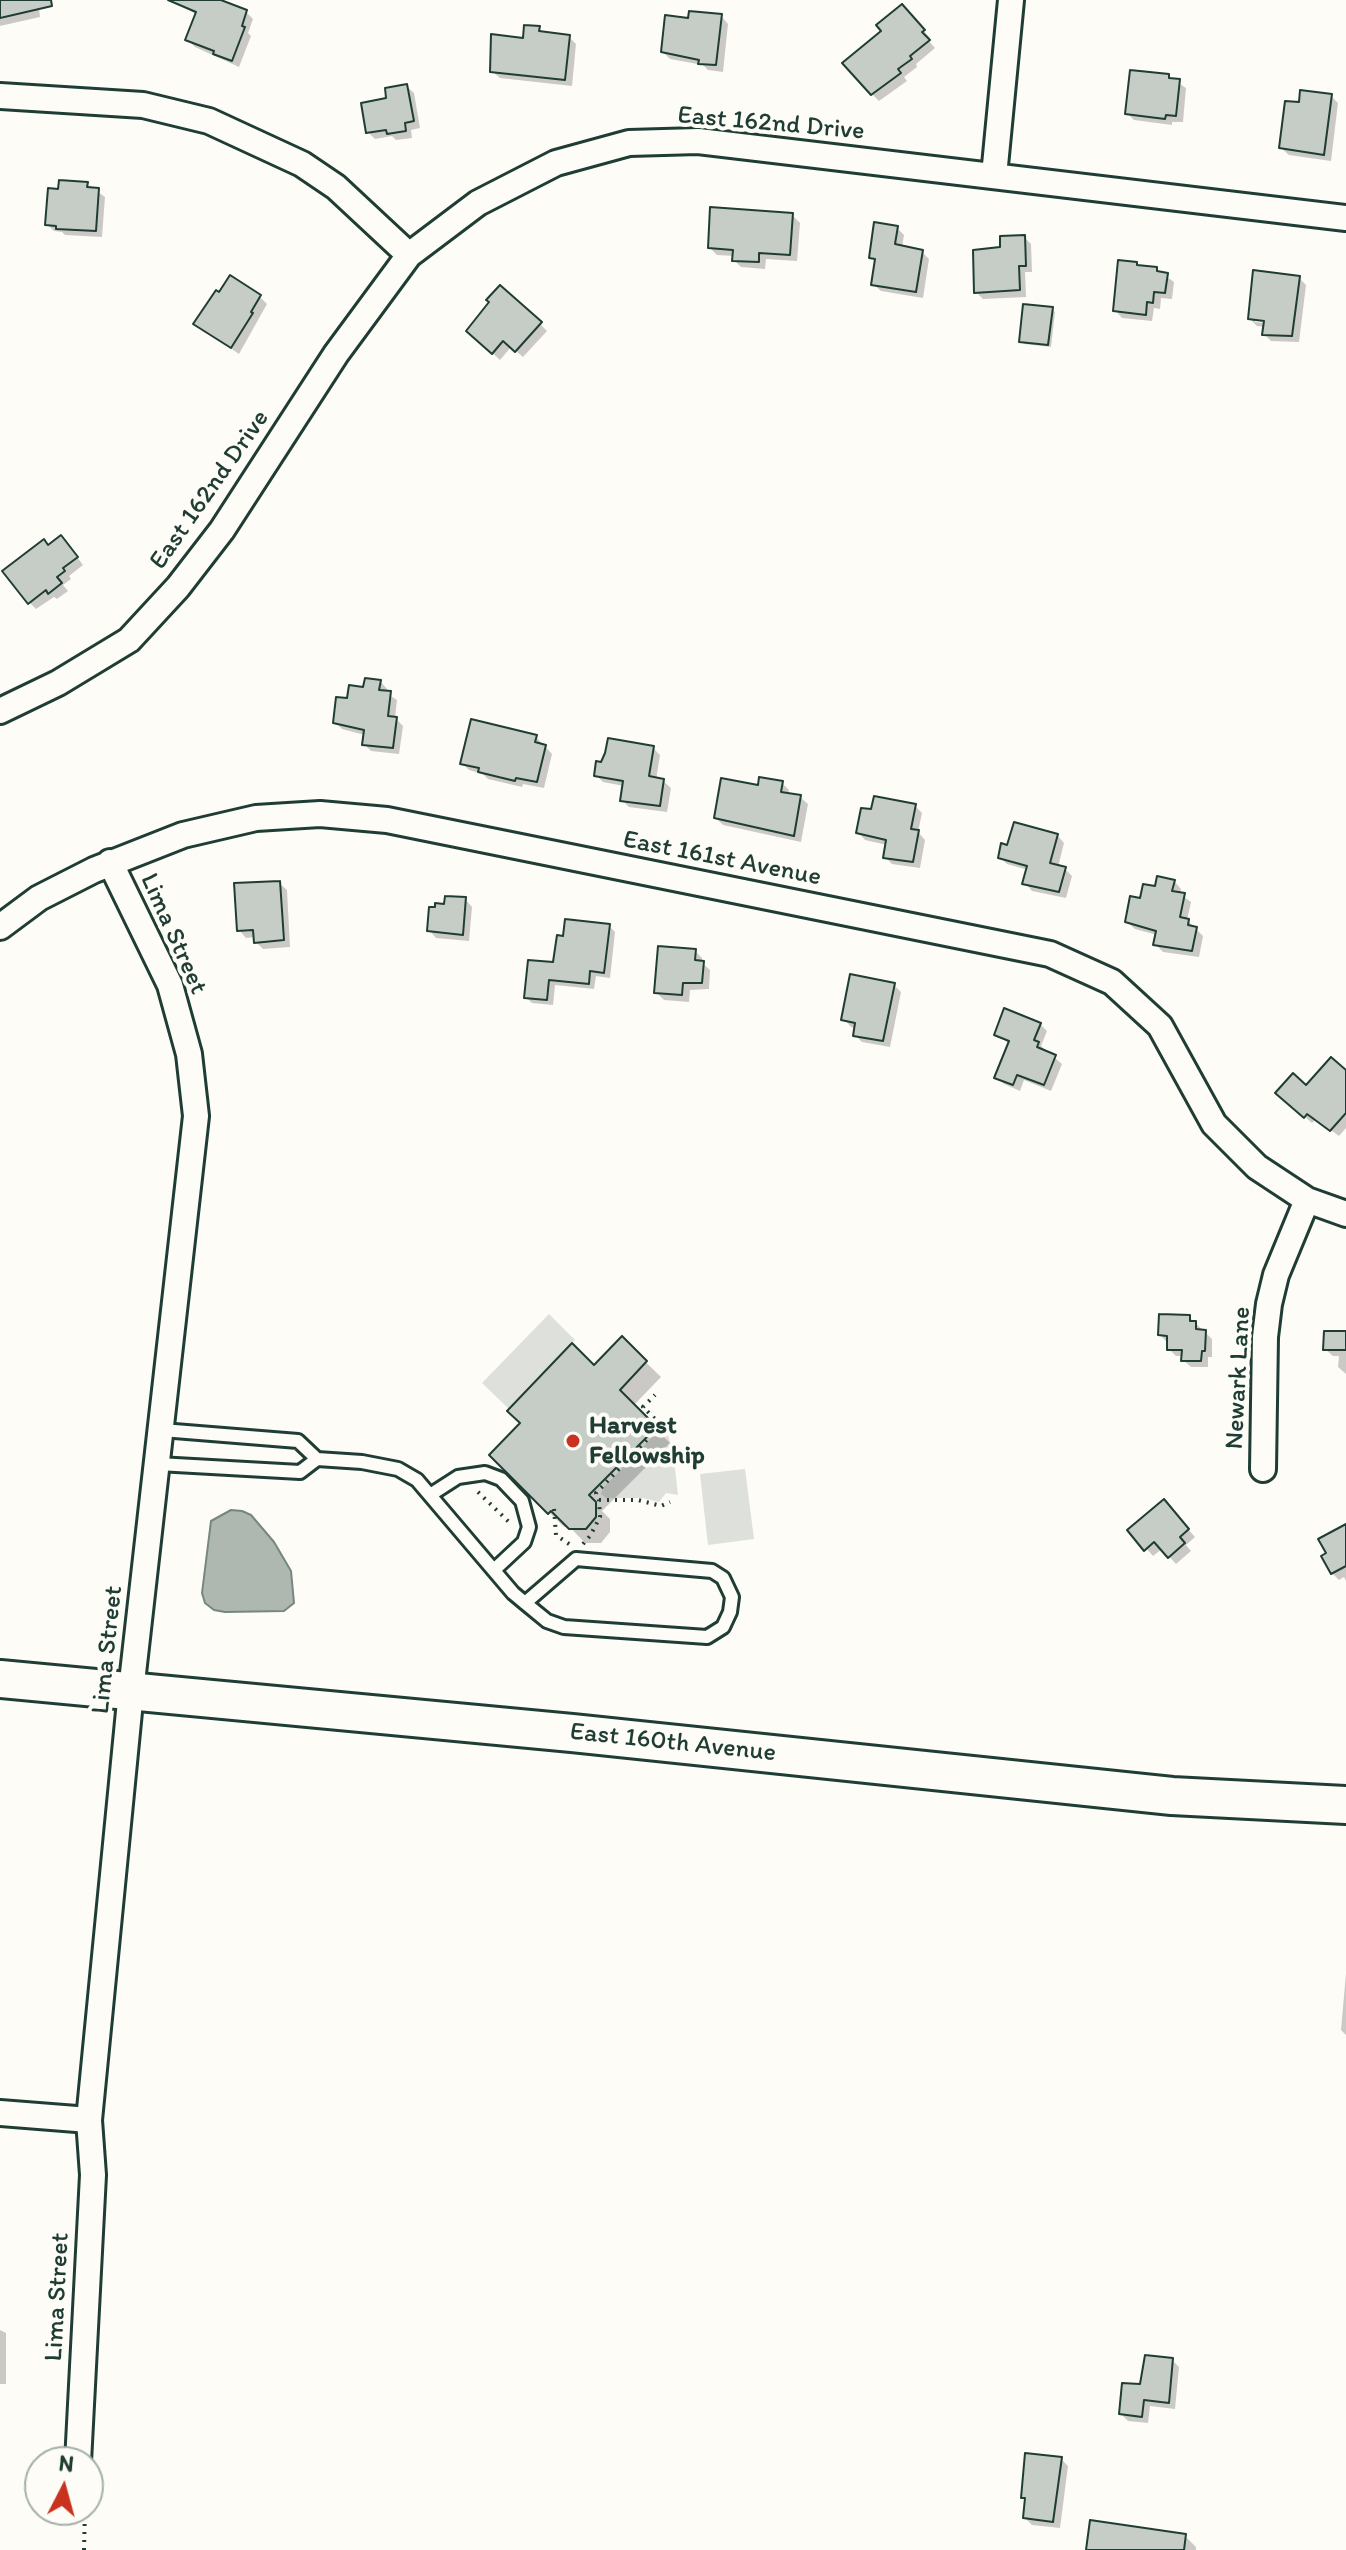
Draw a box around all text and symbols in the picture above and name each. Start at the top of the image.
street label: East 162nd Drive [676,100,866,148]
street label: East 162nd Drive [143,404,277,576]
street label: East 161st Avenue [620,824,824,894]
street label: Lima Street [133,869,213,999]
street label: Newark Lane [1220,1306,1258,1450]
place label: Harvest Fellowship [589,1410,705,1472]
marker: Harvest Fellowship [564,1432,582,1450]
street label: Lima Street [86,1584,130,1716]
street label: East 160th Avenue [568,1717,778,1769]
street label: Lima Street [39,2232,77,2362]
north arrow [24,2446,104,2526]
text: N [58,2449,75,2478]

